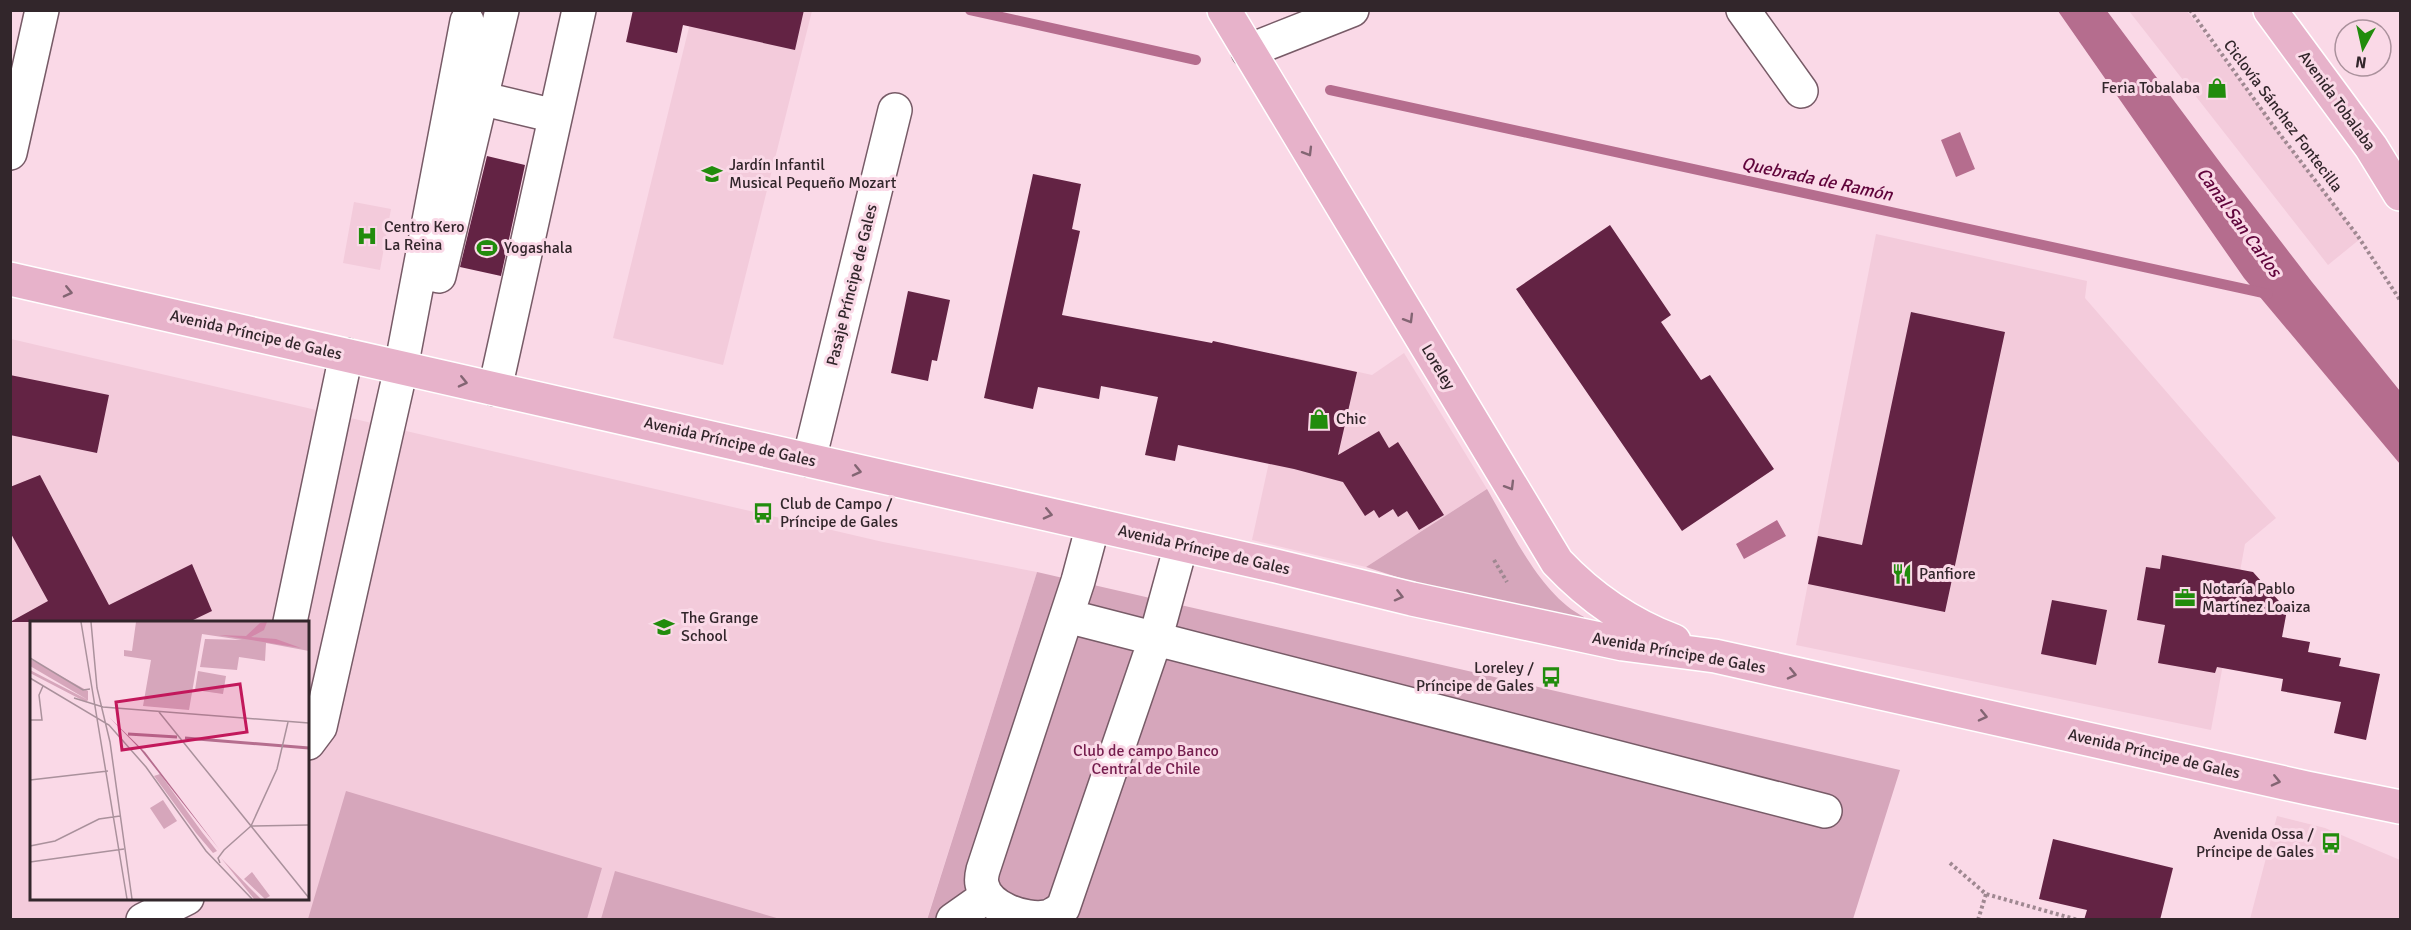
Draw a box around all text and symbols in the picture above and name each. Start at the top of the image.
north arrow [2333,18,2393,78]
street label: Ciclovía Sánchez Fontecilla [2219,36,2347,196]
street label: Avenida Tobalaba [2294,47,2380,155]
text: N [2354,51,2368,73]
shop icon: Feria Tobalaba [2205,76,2229,100]
place label: Feria Tobalaba [2101,78,2200,98]
one-way arrow [1301,146,1313,156]
water label: Quebrada de Ramón [1739,152,1896,206]
place label: Jardín Infantil Musical Pequeño Mozart [729,155,897,193]
school or university icon: Jardín Infantil Musical Pequeño Mozart [700,162,724,186]
water label: Canal San Carlos [2192,163,2287,283]
street label: Pasaje Príncipe de Gales [822,202,882,368]
place label: Centro Kero La Reina [384,217,464,255]
hospital icon: Centro Kero La Reina [355,224,379,248]
sports icon: Yogashala [475,236,499,260]
place label: Yogashala [504,238,573,258]
one-way arrow [62,285,72,298]
street label: Avenida Príncipe de Gales [168,305,344,365]
one-way arrow [1401,313,1413,323]
street label: Loreley [1417,341,1460,394]
one-way arrow [457,374,467,387]
shop icon: Chic [1307,407,1331,431]
place label: Chic [1336,409,1366,429]
street label: Avenida Príncipe de Gales [642,412,818,472]
one-way arrow [852,464,862,477]
one-way arrow [1503,480,1515,490]
place label: Club de Campo / Príncipe de Gales [780,494,898,532]
bus stop icon: Club de Campo / Príncipe de Gales [751,501,775,525]
one-way arrow [1042,507,1052,520]
street label: Avenida Príncipe de Gales [1116,520,1292,580]
restaurant icon: Panfiore [1890,562,1914,586]
place label: Panfiore [1919,564,1976,584]
place label: Notaría Pablo Martínez Loaiza [2202,579,2311,617]
office icon: Notaría Pablo Martínez Loaiza [2173,586,2197,610]
one-way arrow [1394,588,1404,601]
place label: The Grange School [681,608,758,646]
school or university icon: The Grange School [652,615,676,639]
inset map [30,621,309,900]
street label: Avenida Príncipe de Gales [1591,628,1767,678]
place label: Loreley / Príncipe de Gales [1416,658,1534,696]
bus stop icon: Loreley / Príncipe de Gales [1539,665,1563,689]
one-way arrow [1787,666,1797,679]
one-way arrow [1977,709,1987,722]
street label: Avenida Príncipe de Gales [2066,724,2242,784]
park label: Club de campo Banco Central de Chile [1073,741,1219,779]
one-way arrow [2270,774,2280,787]
place label: Avenida Ossa / Príncipe de Gales [2196,824,2314,862]
bus stop icon: Avenida Ossa / Príncipe de Gales [2319,831,2343,855]

